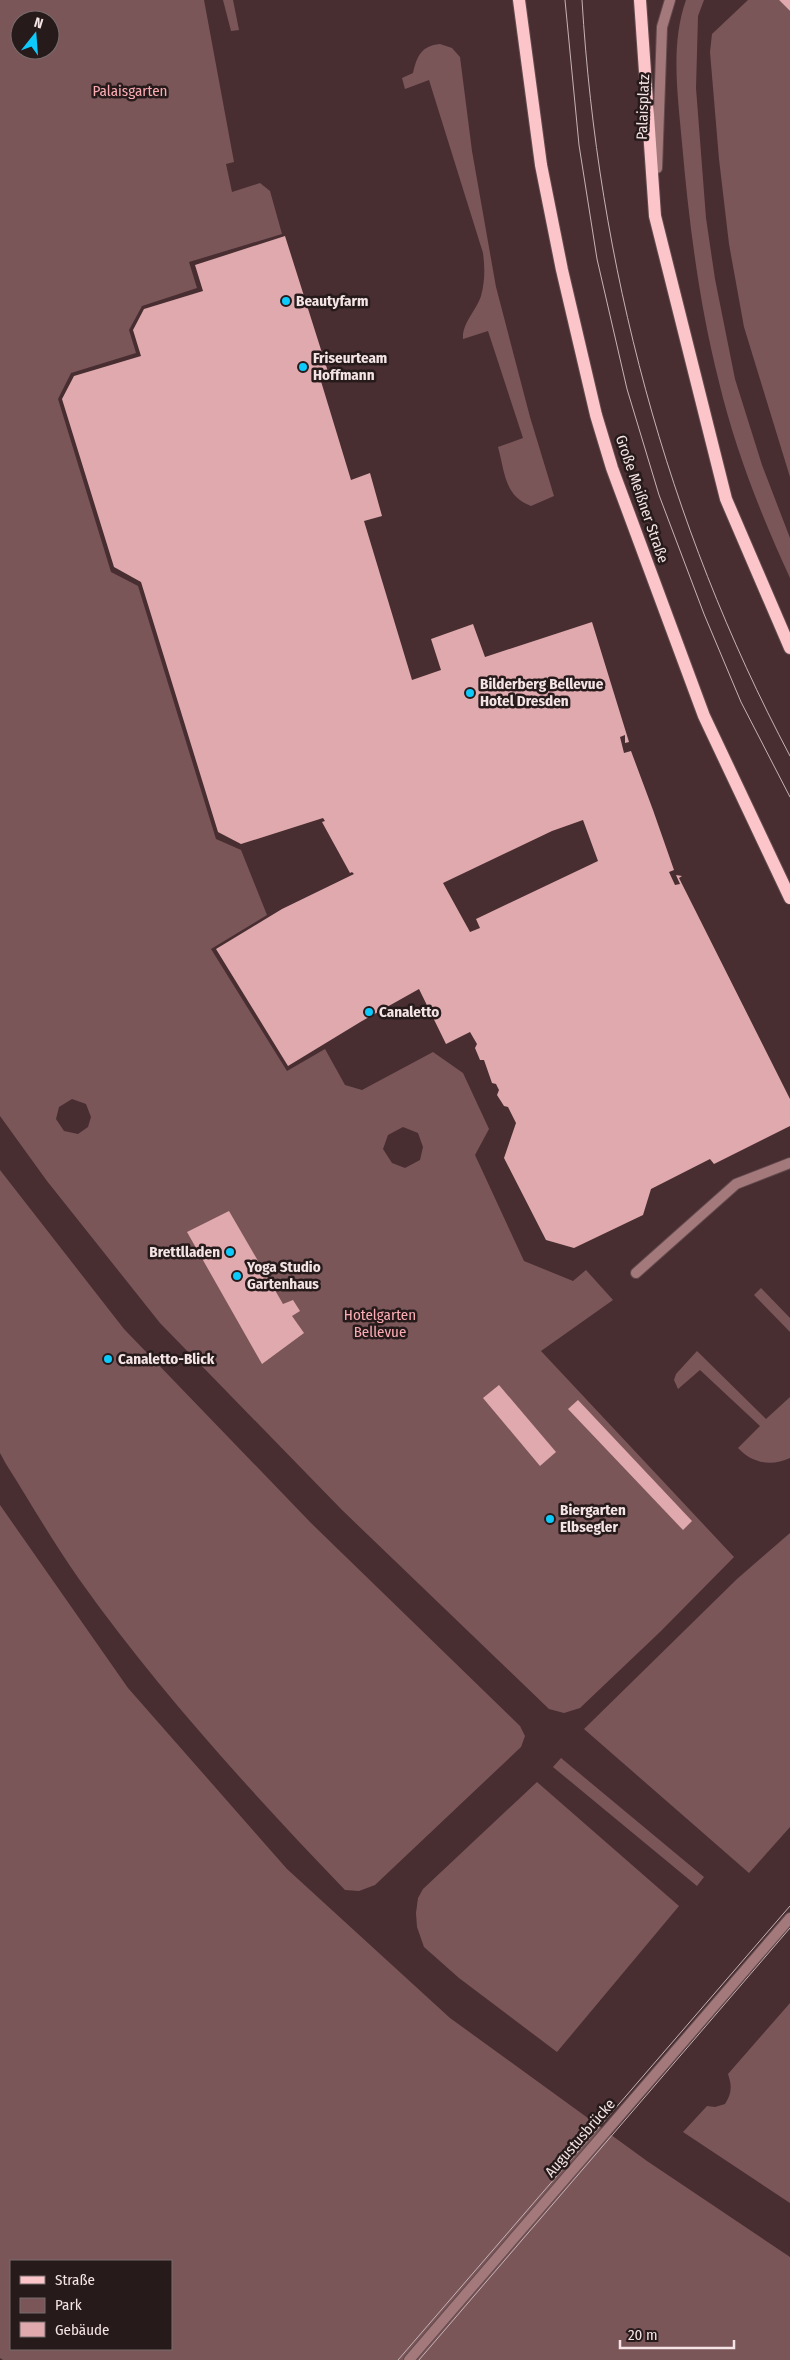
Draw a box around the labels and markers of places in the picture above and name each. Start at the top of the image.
place label: Beautyfarm [296,292,368,310]
marker: Beautyfarm [280,295,292,307]
place label: Friseurteam Hoffmann [313,349,387,384]
marker: Friseurteam Hoffmann [297,361,309,373]
place label: Bilderberg Bellevue Hotel Dresden [480,675,604,710]
marker: Bilderberg Bellevue Hotel Dresden [464,687,476,699]
place label: Canaletto [379,1003,439,1021]
marker: Canaletto [363,1006,375,1018]
place label: Brettlladen [149,1243,220,1261]
marker: Brettlladen [224,1246,236,1258]
place label: Yoga Studio Gartenhaus [246,1258,321,1293]
marker: Yoga Studio Gartenhaus [231,1270,243,1282]
place label: Canaletto-Blick [118,1350,215,1368]
marker: Canaletto-Blick [102,1353,114,1365]
place label: Biergarten Elbsegler [560,1501,626,1536]
marker: Biergarten Elbsegler [544,1513,556,1525]

